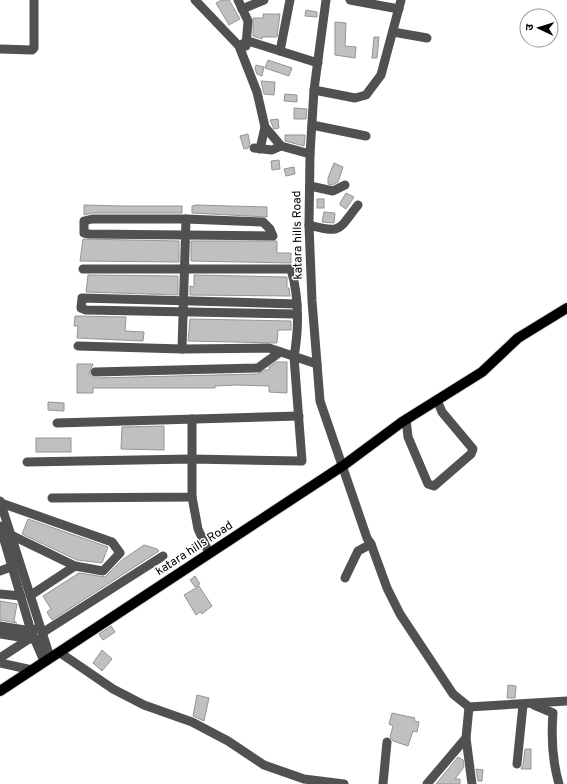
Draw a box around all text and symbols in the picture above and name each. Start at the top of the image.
north arrow [519,8,559,48]
text: उ [523,23,537,31]
street label: katara hills Road [289,190,307,280]
street label: katara hills Road [153,518,236,580]

